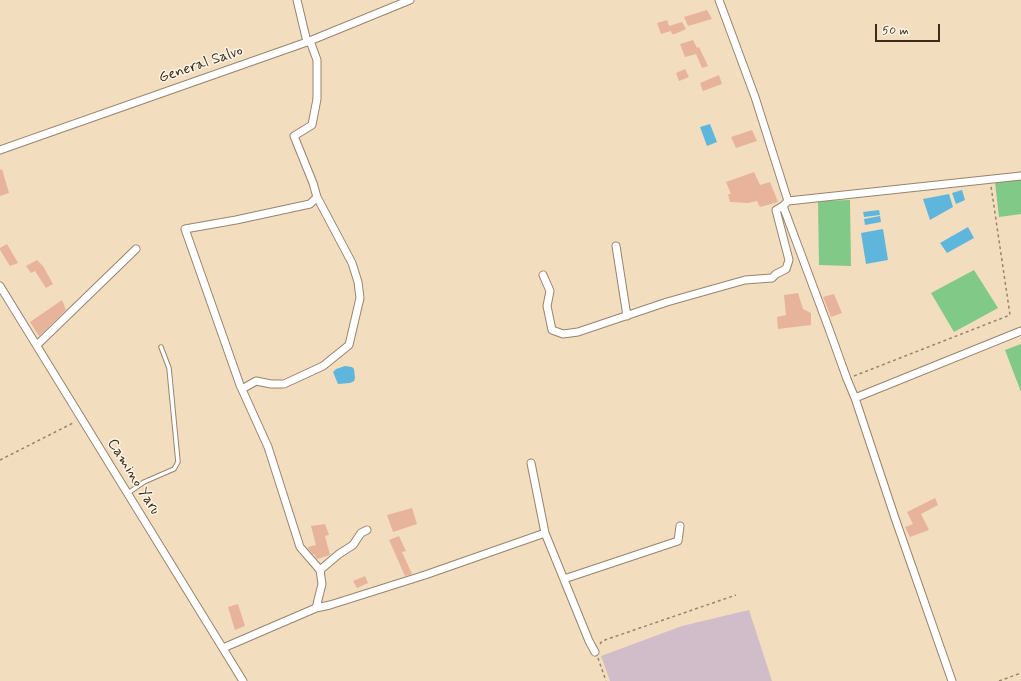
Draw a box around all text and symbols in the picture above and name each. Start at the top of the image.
scale bar [877,16,942,42]
text: 50 m [882,23,909,39]
street label: General Salvo [157,42,245,88]
street label: Camino Yaru [103,436,163,518]

